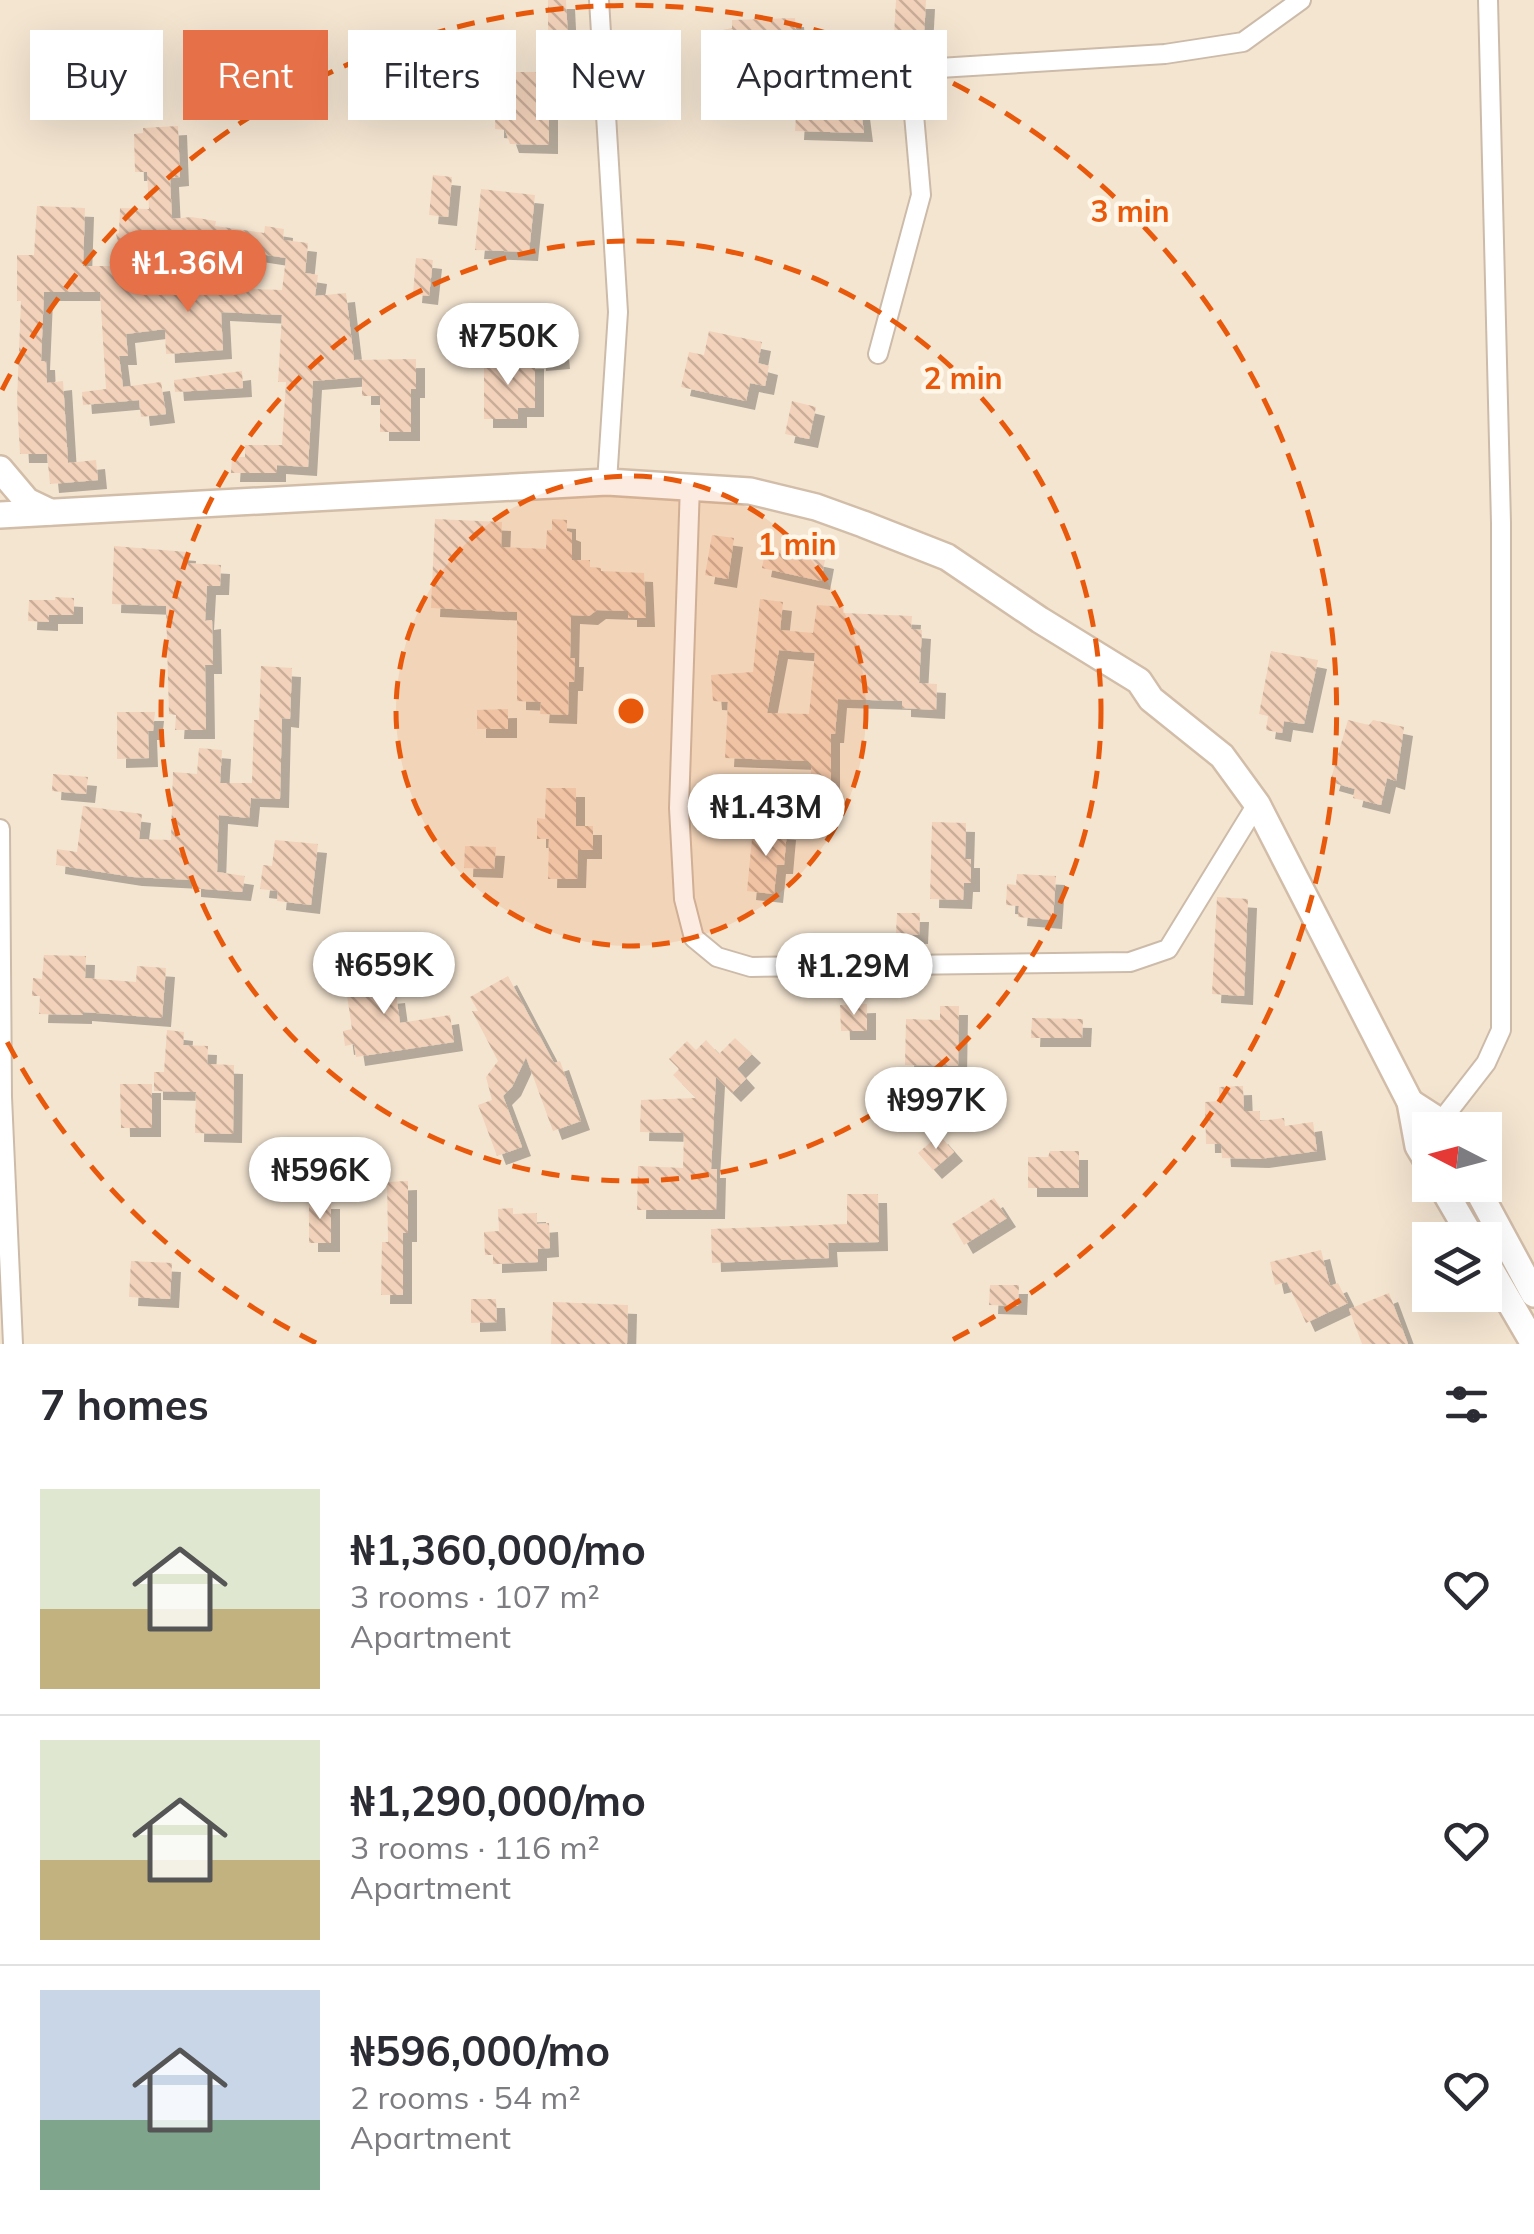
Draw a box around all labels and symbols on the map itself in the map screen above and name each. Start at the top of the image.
text: 3 min [1090,192,1170,230]
pin: ₦1.36M [107,230,269,315]
pin: ₦750K [438,303,578,388]
text: 2 min [923,359,1003,397]
text: 1 min [757,525,837,563]
centre of rings [613,693,649,729]
pin: ₦1.43M [685,774,847,859]
pin: ₦659K [314,932,454,1017]
pin: ₦1.29M [773,933,935,1018]
pin: ₦997K [866,1067,1006,1152]
north arrow [1412,1112,1502,1202]
pin: ₦596K [250,1137,390,1222]

